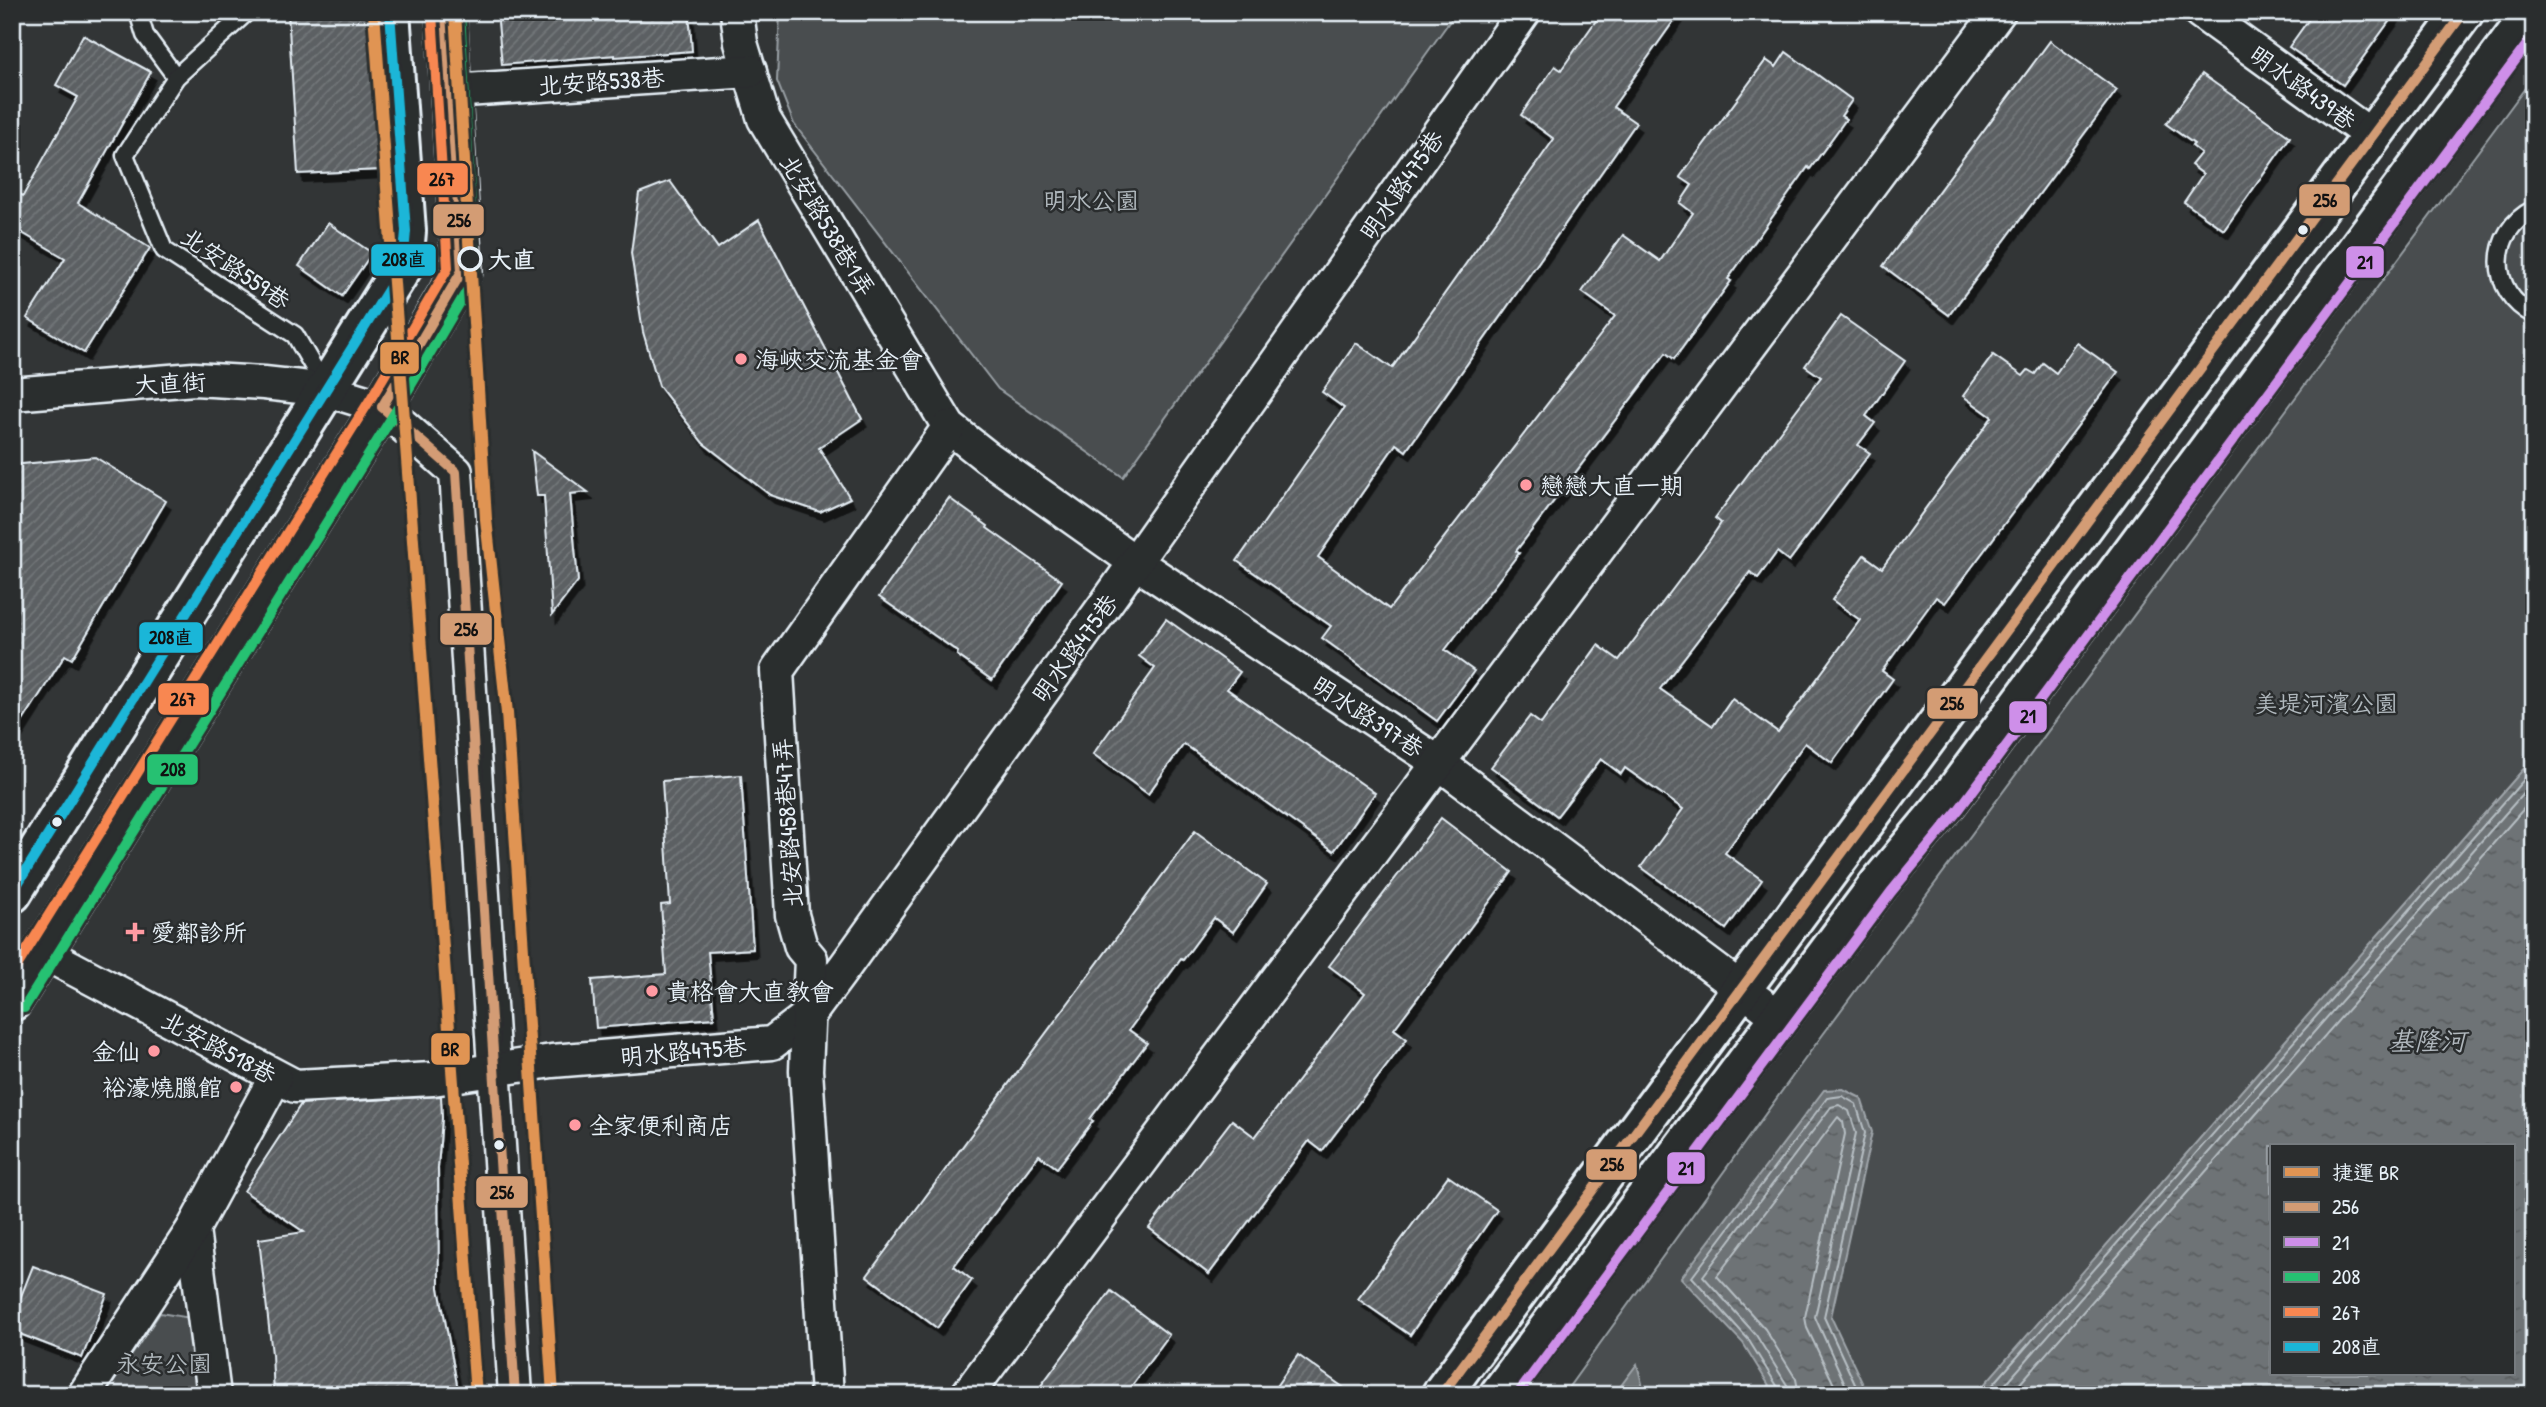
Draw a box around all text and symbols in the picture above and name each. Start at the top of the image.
street label: 明水路439巷 [2243,37,2363,137]
street label: 北安路538巷 [536,61,666,101]
street label: 明水路475巷 [1351,124,1451,246]
street label: 北安路538巷1弄 [773,148,883,302]
line badge: 267 [416,162,469,196]
text: 267 [429,166,455,192]
line badge: 256 [2298,183,2351,217]
park label: 明水公園 [1043,184,1139,216]
text: 256 [2313,187,2338,213]
line badge: 256 [432,203,485,237]
text: 256 [447,207,472,233]
street label: 北安路559巷 [175,220,297,316]
unlabelled marker [2296,223,2310,237]
line badge: 208直 [370,243,437,277]
place label: 大直 [488,243,536,275]
line badge: 21 [2345,245,2385,279]
text: 208直 [382,246,426,272]
marker: 大直 [458,247,482,271]
text: 21 [2357,249,2373,275]
line badge: BR [379,341,420,375]
place label: 海峽交流基金會 [755,343,923,375]
text: BR [391,344,410,370]
marker: 海峽交流基金會 [733,351,749,367]
street label: 大直街 [133,365,207,401]
place label: 戀戀大直一期 [1540,469,1684,501]
marker: 戀戀大直一期 [1518,477,1534,493]
street label: 明水路475巷 [1024,587,1124,709]
line badge: 256 [439,612,493,646]
text: 256 [454,616,479,642]
line badge: 208直 [138,621,204,654]
text: 208直 [149,624,193,650]
street label: 明水路397巷 [1306,668,1430,764]
line badge: 267 [157,682,210,716]
text: 267 [170,686,196,712]
line badge: 256 [1926,687,1979,720]
park label: 美堤河濱公園 [2254,687,2398,719]
text: 256 [1940,690,1965,716]
line badge: 21 [2008,700,2048,734]
text: 21 [2020,703,2036,729]
street label: 北安路458巷47弄 [765,737,809,909]
line badge: 208 [146,753,199,786]
text: 208 [160,756,186,782]
unlabelled marker [50,815,64,829]
place label: 愛鄰診所 [151,916,247,948]
marker: 愛鄰診所 [125,922,145,942]
place label: 貴格會大直教會 [666,975,834,1007]
marker: 貴格會大直教會 [644,983,660,999]
street label: 北安路518巷 [156,1003,282,1091]
water label: 基隆河 [2388,1023,2470,1058]
street label: 明水路475巷 [618,1030,748,1072]
line badge: BR [430,1032,471,1066]
place label: 金仙 [92,1035,140,1067]
text: BR [441,1036,460,1062]
marker: 金仙 [146,1043,162,1059]
place label: 裕濠燒臘館 [102,1071,222,1103]
marker: 裕濠燒臘館 [228,1079,244,1095]
place label: 全家便利商店 [589,1109,733,1141]
marker: 全家便利商店 [567,1117,583,1133]
unlabelled marker [492,1138,506,1152]
legend [2270,1144,2514,1376]
line badge: 256 [1585,1148,1638,1181]
text: 256 [1600,1151,1625,1177]
line badge: 21 [1666,1151,1706,1185]
text: 21 [1678,1155,1694,1181]
text: 捷運 BR [2332,1158,2399,1187]
line badge: 256 [475,1175,529,1209]
text: 256 [490,1179,515,1205]
text: 256 [2332,1192,2359,1221]
text: 21 [2332,1228,2349,1257]
text: 208 [2332,1262,2360,1291]
text: 267 [2332,1298,2361,1327]
text: 208直 [2332,1332,2381,1361]
park label: 永安公園 [116,1347,212,1379]

